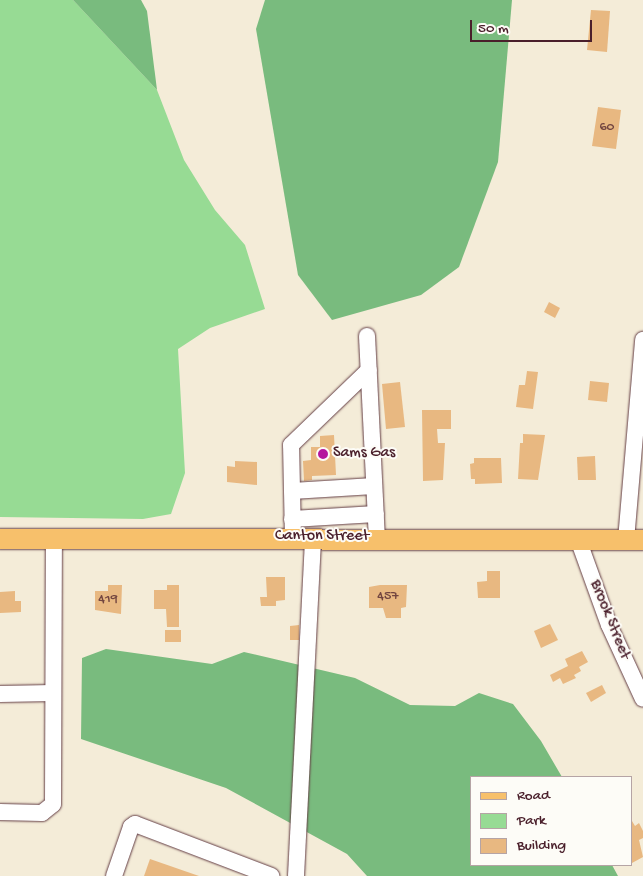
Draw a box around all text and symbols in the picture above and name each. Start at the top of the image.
scale bar [473,10,596,42]
text: 50 m [478,20,509,38]
house number: 60 [599,120,615,136]
place label: Sams Gas [333,444,395,464]
marker: Sams Gas [317,448,329,460]
street label: Canton Street [275,527,369,547]
street label: Brook Street [584,577,634,663]
house number: 457 [377,589,399,605]
house number: 419 [98,592,118,608]
legend [470,776,633,866]
text: Road [517,787,550,805]
text: Park [517,812,546,830]
text: Building [517,837,566,855]

